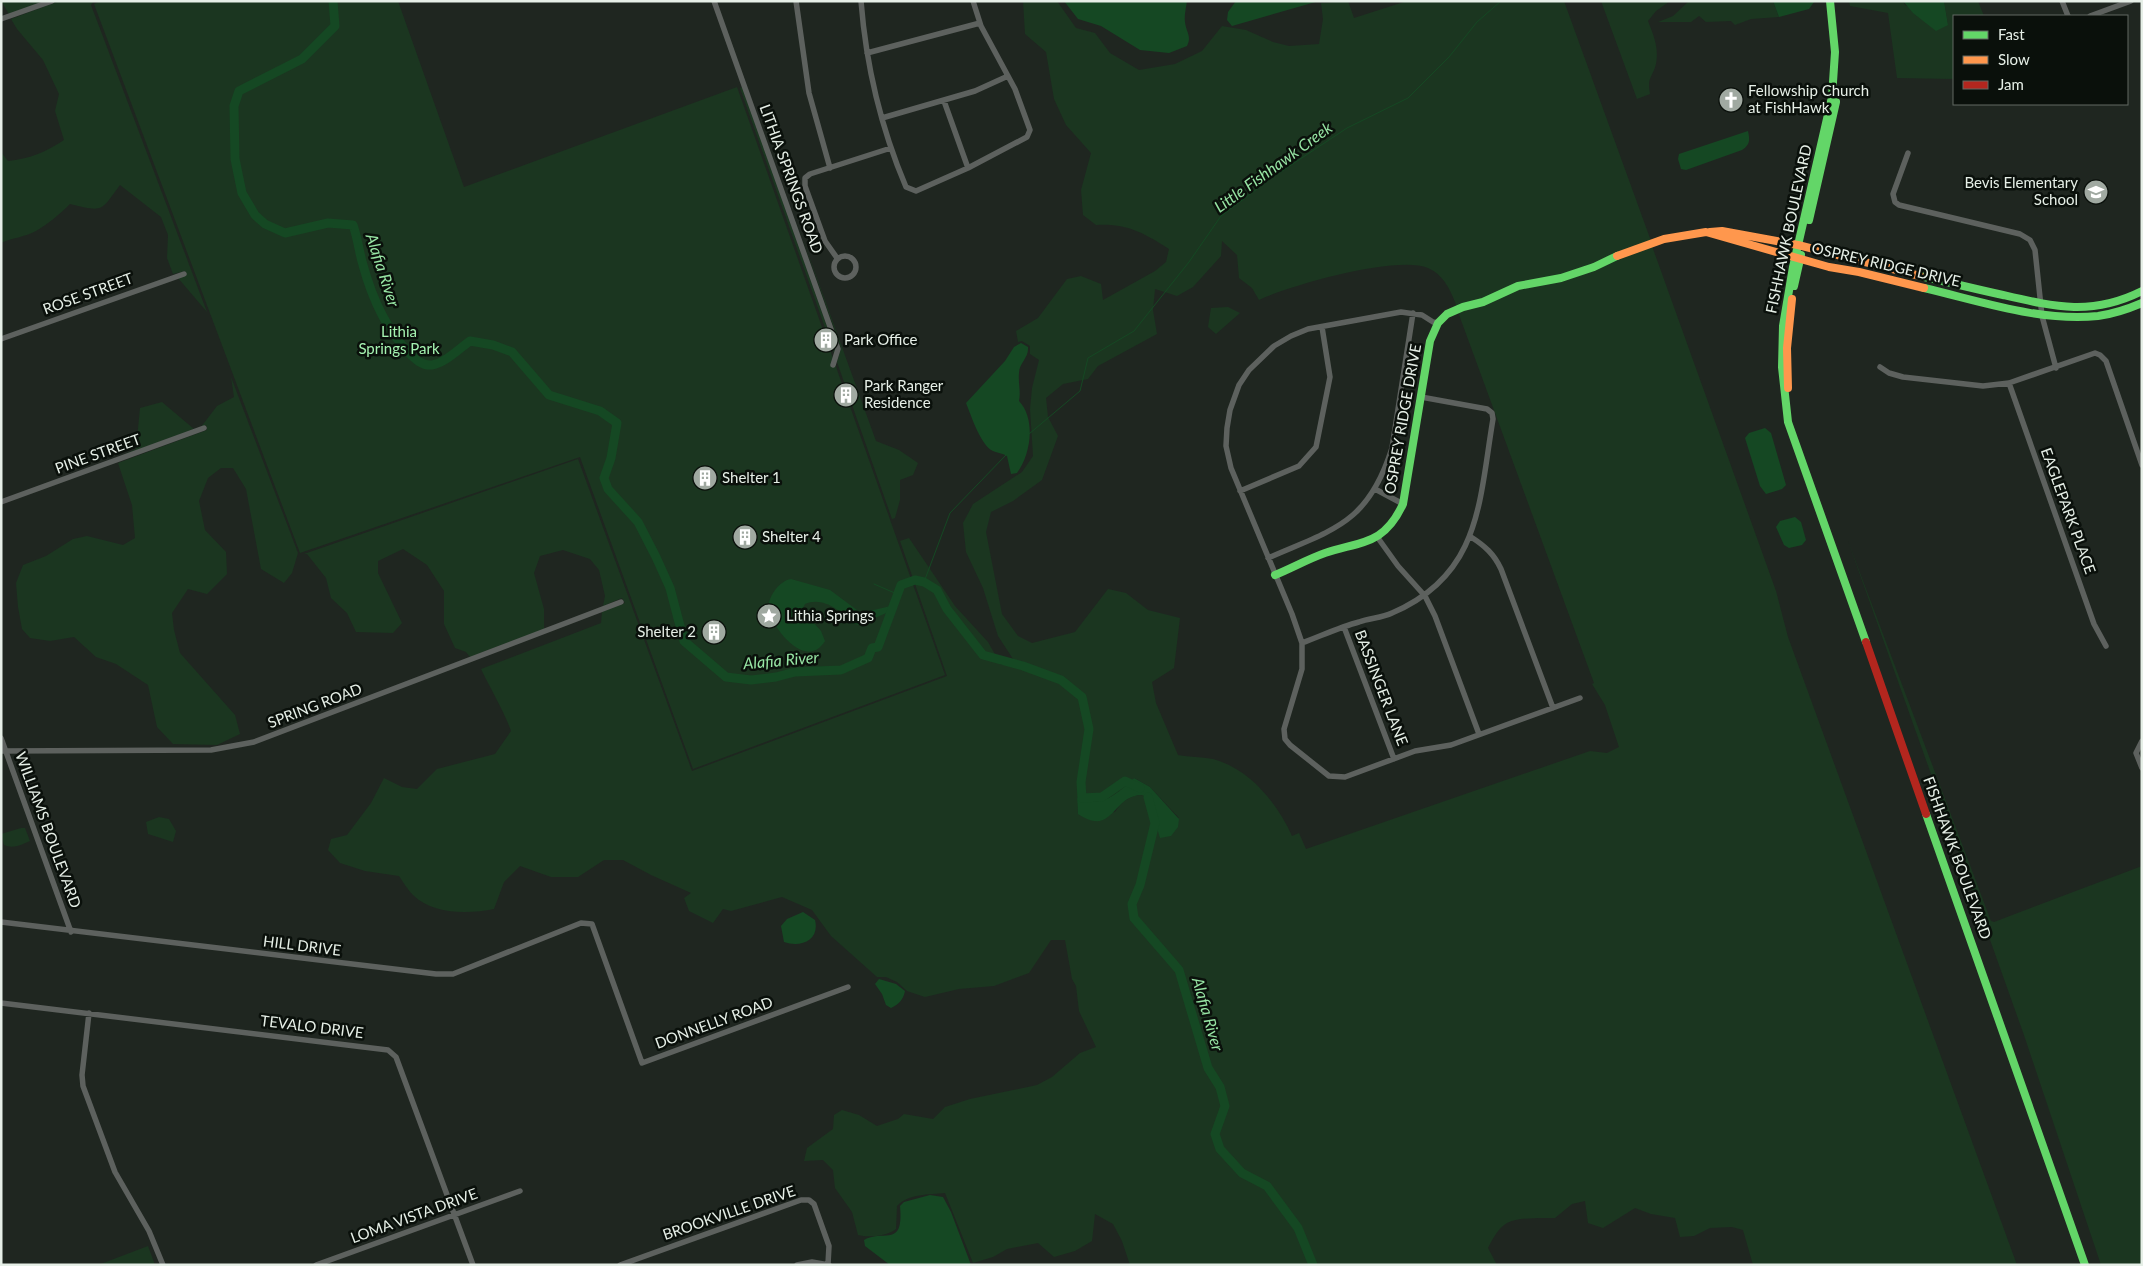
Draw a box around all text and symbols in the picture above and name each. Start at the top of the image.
legend [1953,15,2128,105]
text: Fast [1998,25,2025,43]
text: Slow [1998,50,2030,68]
text: Jam [1998,75,2024,93]
place label: Fellowship Church at FishHawk [1748,81,1869,116]
church icon: Fellowship Church at FishHawk [1718,87,1744,113]
street label: LITHIA SPRINGS ROAD [757,102,827,256]
water label: Little Fishhawk Creek [1210,117,1336,216]
street label: FISHHAWK BOULEVARD [1761,143,1815,315]
place label: Bevis Elementary School [1964,173,2078,208]
school or university icon: Bevis Elementary School [2083,179,2109,205]
water label: Alafia River [362,230,404,309]
street label: OSPREY RIDGE DRIVE [1810,238,1962,290]
street label: ROSE STREET [40,268,135,318]
park label: Lithia Springs Park [358,322,440,357]
building icon: Park Office [813,327,839,353]
place label: Park Office [844,330,917,348]
street label: OSPREY RIDGE DRIVE [1380,342,1424,495]
place label: Park Ranger Residence [864,376,944,411]
building icon: Park Ranger Residence [833,382,859,408]
street label: PINE STREET [52,429,143,477]
street label: EAGLEPARK PLACE [2038,445,2100,576]
building icon: Shelter 1 [692,465,718,491]
place label: Shelter 1 [722,468,781,486]
building icon: Shelter 4 [732,524,758,550]
place label: Shelter 4 [762,527,821,545]
place icon: Lithia Springs [756,603,782,629]
place label: Lithia Springs [786,606,874,624]
building icon: Shelter 2 [701,619,727,645]
place label: Shelter 2 [637,622,696,640]
street label: BASSINGER LANE [1352,627,1412,748]
water label: Alafia River [741,647,820,672]
street label: SPRING ROAD [265,679,364,731]
street label: WILLIAMS BOULEVARD [12,749,86,910]
street label: FISHHAWK BOULEVARD [1920,774,1996,942]
street label: HILL DRIVE [262,931,342,959]
water label: Alafia River [1189,974,1228,1053]
street label: DONNELLY ROAD [652,992,775,1052]
street label: TEVALO DRIVE [259,1011,365,1041]
street label: BROOKVILLE DRIVE [660,1181,797,1243]
street label: LOMA VISTA DRIVE [348,1184,480,1246]

